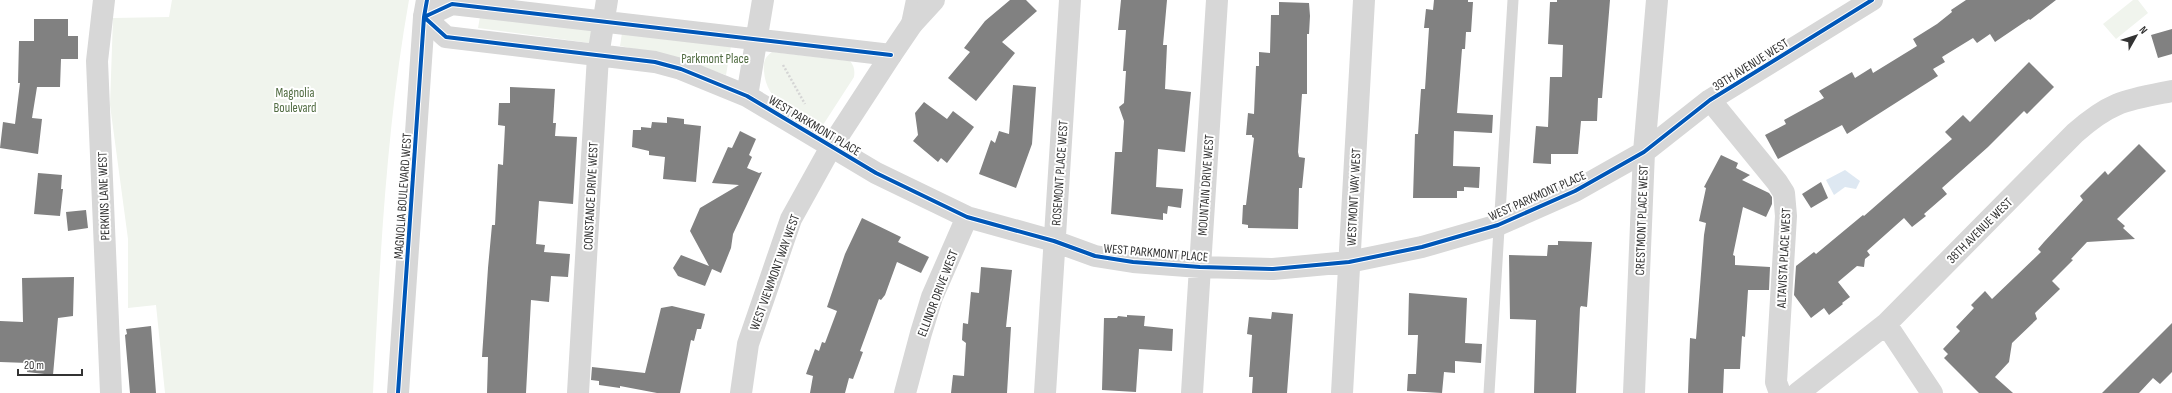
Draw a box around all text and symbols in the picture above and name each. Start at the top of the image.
north arrow [2116,16,2156,56]
text: N [2136,24,2150,36]
street label: 39TH AVENUE WEST [1710,35,1791,95]
park label: Parkmont Place [681,51,749,67]
park label: Magnolia Boulevard [274,85,316,116]
street label: WEST PARKMONT PLACE [765,92,864,160]
street label: ROSEMONT PLACE WEST [1048,120,1072,226]
street label: MAGNOLIA BOULEVARD WEST [391,132,415,260]
street label: MOUNTAIN DRIVE WEST [1194,134,1218,236]
street label: CONSTANCE DRIVE WEST [580,142,602,251]
street label: WESTMONT WAY WEST [1343,148,1365,246]
street label: PERKINS LANE WEST [94,151,114,241]
street label: CRESTMONT PLACE WEST [1632,164,1652,276]
street label: WEST PARKMONT PLACE [1486,167,1589,225]
street label: 38TH AVENUE WEST [1943,194,2016,267]
street label: ALTAVISTA PLACE WEST [1773,208,1795,309]
street label: WEST VIEWMONT WAY WEST [747,212,803,333]
street label: WEST PARKMONT PLACE [1103,240,1209,266]
street label: ELLINOR DRIVE WEST [914,248,962,339]
scale bar [18,351,82,377]
text: 20 m [24,358,44,373]

